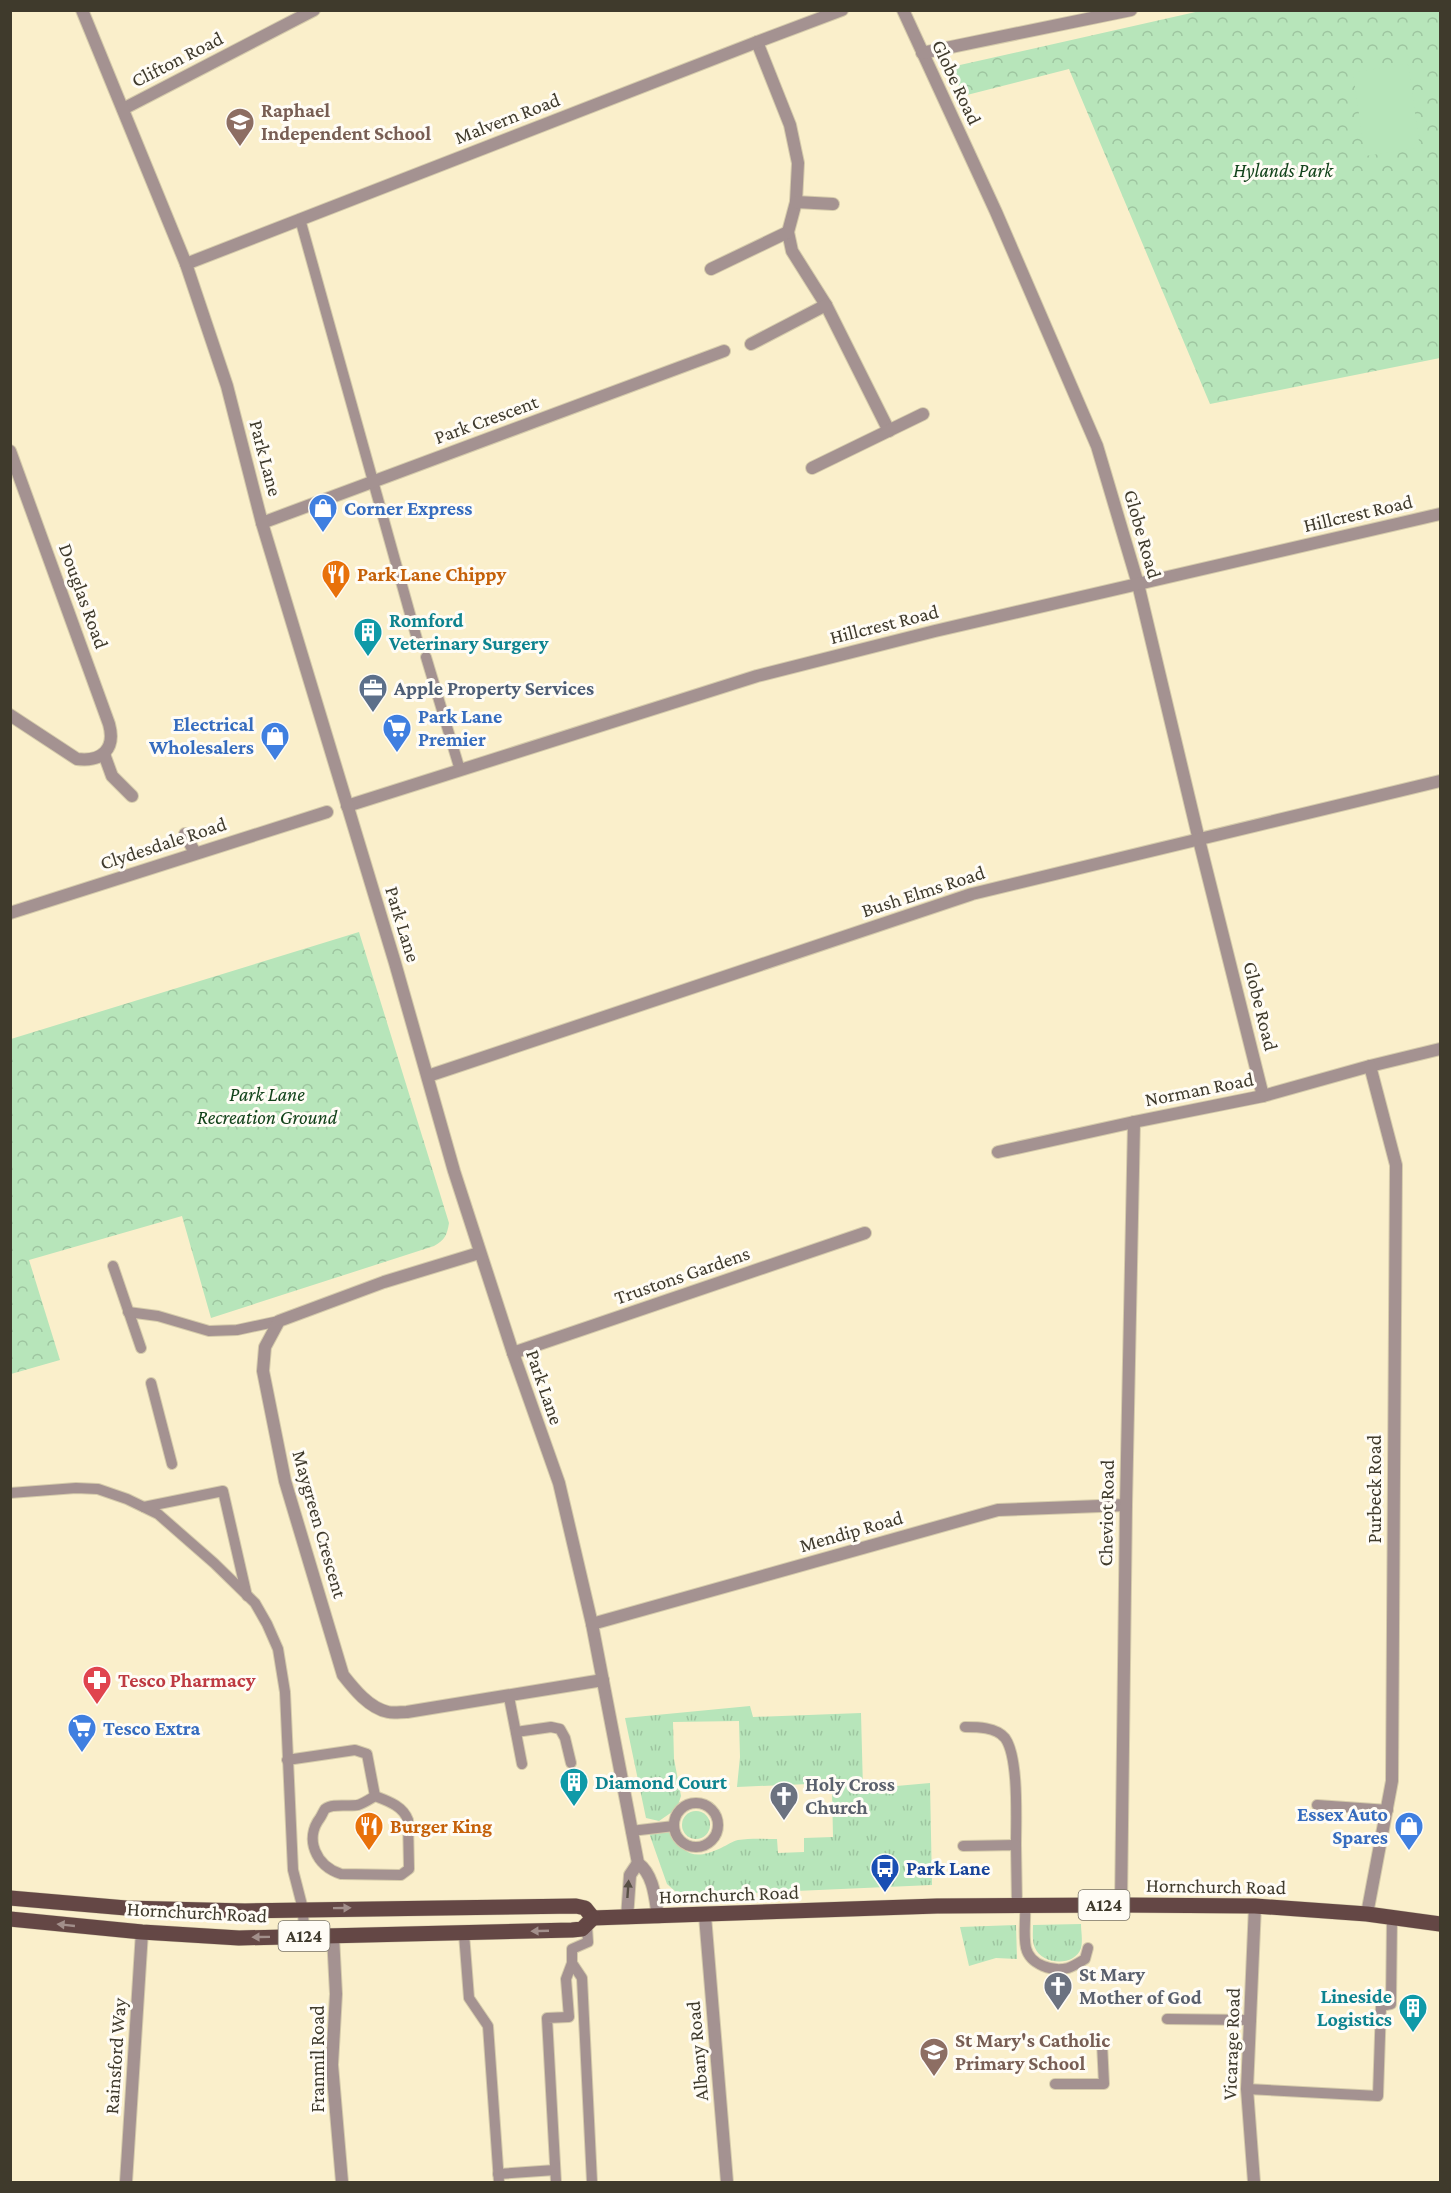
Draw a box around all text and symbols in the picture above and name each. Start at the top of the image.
street label: Clifton Road [128,26,227,91]
street label: Globe Road [928,36,986,128]
street label: Malvern Road [451,88,563,148]
place label: Raphael Independent School [261,99,431,144]
school or university icon: Raphael Independent School [224,106,256,148]
park label: Hylands Park [1233,159,1334,182]
street label: Park Crescent [431,390,541,448]
street label: Park Lane [245,417,287,499]
street label: Globe Road [1120,487,1166,581]
street label: Hillcrest Road [1301,490,1415,536]
shop icon: Corner Express [307,492,339,534]
place label: Corner Express [344,497,472,519]
street label: Douglas Road [54,540,113,652]
restaurant icon: Park Lane Chippy [320,558,352,600]
place label: Park Lane Chippy [357,563,507,585]
street label: Hillcrest Road [827,600,941,648]
place label: Romford Veterinary Surgery [388,609,549,654]
building icon: Romford Veterinary Surgery [352,616,384,658]
office icon: Apple Property Services [357,672,389,714]
place label: Apple Property Services [393,677,594,699]
place label: Park Lane Premier [418,705,502,750]
supermarket icon: Park Lane Premier [381,712,413,754]
place label: Electrical Wholesalers [148,713,254,758]
shop icon: Electrical Wholesalers [259,720,291,762]
street label: Clydesdale Road [97,812,230,875]
street label: Bush Elms Road [859,861,988,921]
street label: Park Lane [381,883,425,965]
street label: Globe Road [1239,959,1283,1053]
street label: Norman Road [1143,1068,1256,1110]
park label: Park Lane Recreation Ground [197,1083,338,1128]
street label: Trustons Gardens [611,1241,753,1308]
street label: Park Lane [522,1347,568,1428]
street label: Purbeck Road [1363,1434,1385,1543]
street label: Maygreen Crescent [287,1448,352,1601]
street label: Cheviot Road [1094,1459,1118,1566]
street label: Mendip Road [797,1506,906,1557]
pharmacy icon: Tesco Pharmacy [81,1664,113,1706]
place label: Tesco Pharmacy [118,1669,256,1691]
supermarket icon: Tesco Extra [66,1712,98,1754]
place label: Tesco Extra [103,1717,200,1739]
building icon: Diamond Court [558,1766,590,1808]
place label: Diamond Court [595,1771,728,1793]
place label: Holy Cross Church [805,1773,895,1818]
church icon: Holy Cross Church [768,1780,800,1822]
place label: Essex Auto Spares [1297,1803,1388,1848]
restaurant icon: Burger King [353,1810,385,1852]
shop icon: Essex Auto Spares [1393,1810,1425,1852]
place label: Burger King [390,1815,492,1837]
bus stop icon: Park Lane [869,1852,901,1894]
place label: Park Lane [906,1857,990,1879]
street label: Hornchurch Road [1146,1874,1287,1898]
one-way arrow [624,1880,633,1899]
street label: Hornchurch Road [658,1881,800,1907]
road number: A124 [1078,1890,1130,1920]
street label: Hornchurch Road [126,1897,268,1927]
one-way arrow [332,1904,351,1913]
one-way arrow [57,1920,76,1929]
road number: A124 [278,1921,330,1951]
one-way arrow [530,1926,549,1936]
one-way arrow [251,1933,270,1942]
place label: St Mary Mother of God [1079,1963,1202,2008]
church icon: St Mary Mother of God [1042,1970,1074,2012]
place label: Lineside Logistics [1317,1985,1392,2030]
street label: Vicarage Road [1218,1987,1245,2101]
building icon: Lineside Logistics [1397,1992,1429,2034]
street label: Rainsford Way [100,1996,131,2115]
street label: Albany Road [682,1999,713,2102]
street label: Franmil Road [306,2005,328,2113]
place label: St Mary's Catholic Primary School [955,2029,1110,2074]
school or university icon: St Mary's Catholic Primary School [918,2036,950,2078]

